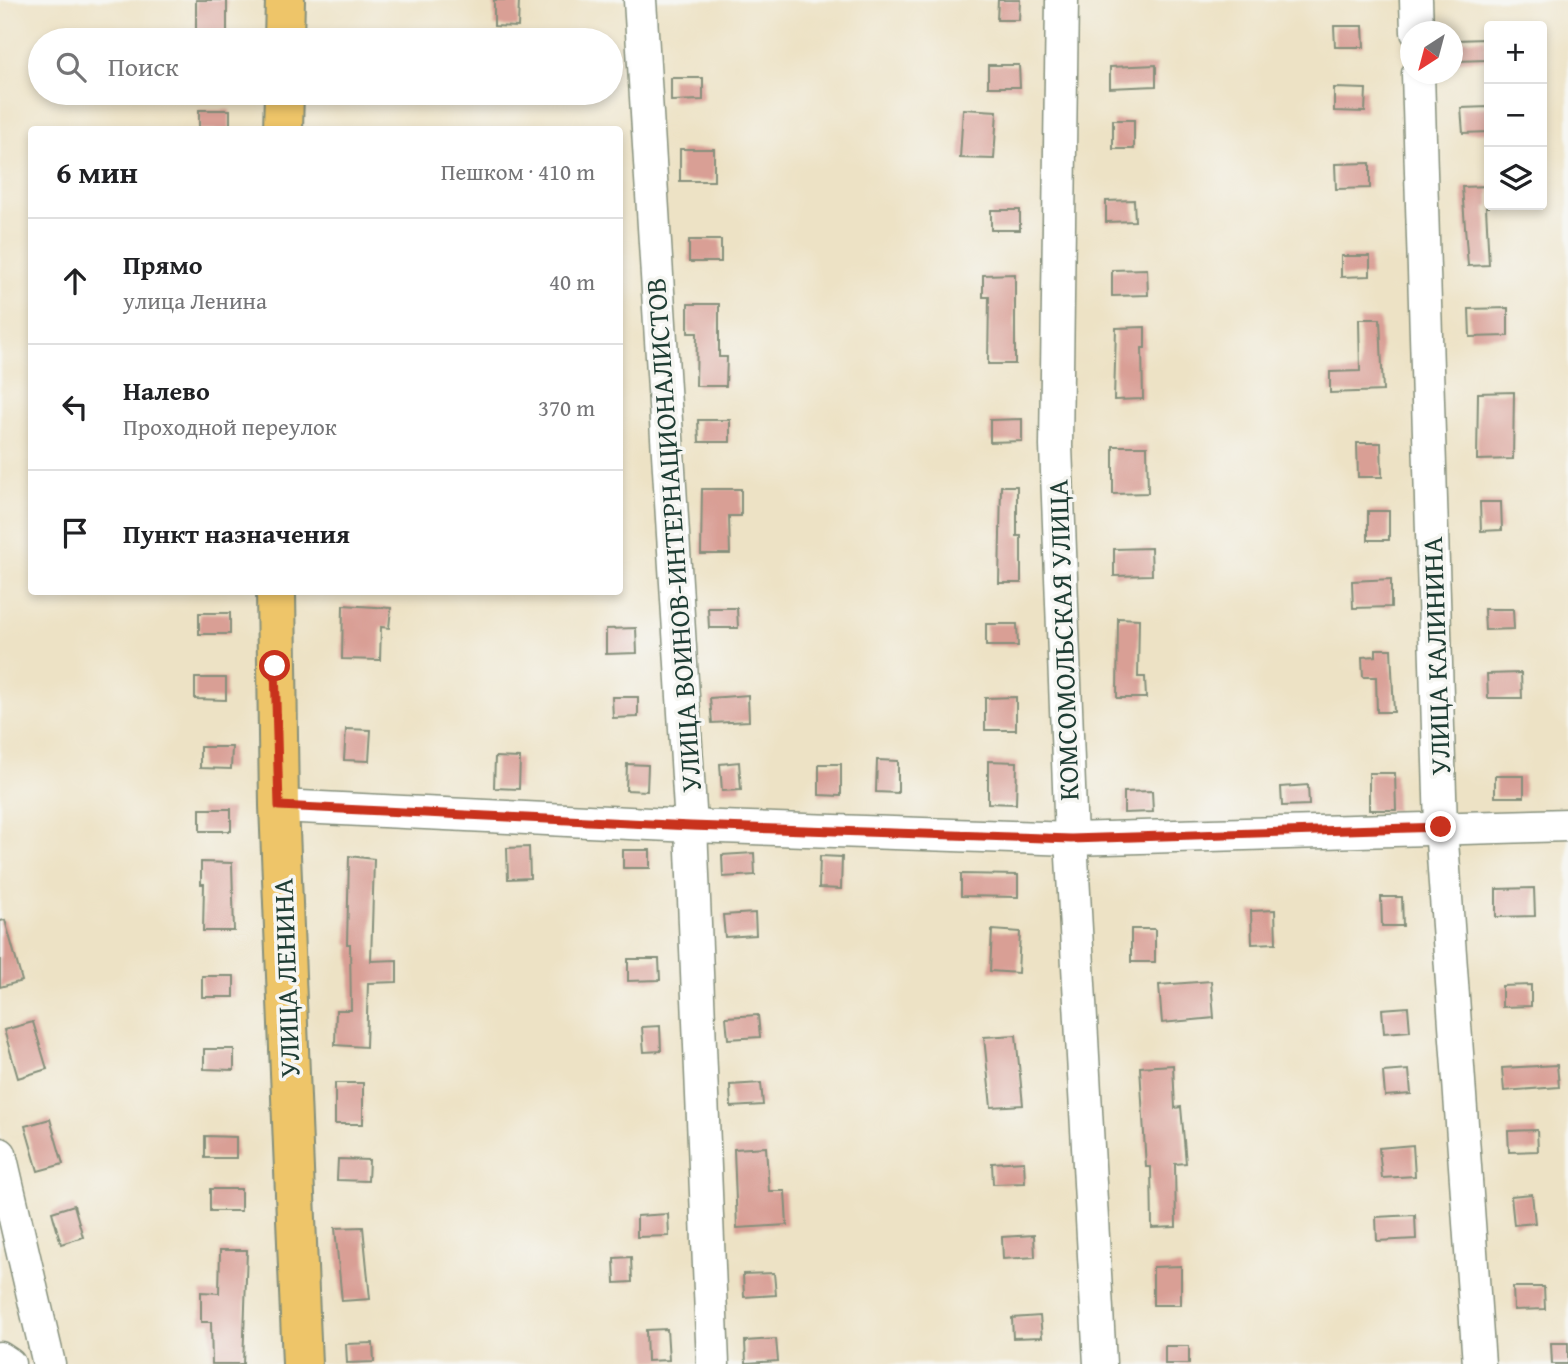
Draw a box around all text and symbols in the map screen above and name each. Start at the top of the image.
north arrow [1400,21,1463,84]
map controls [1484,21,1547,210]
button: + [1484,21,1547,84]
search box [28,28,623,105]
text: Поиск [108,47,179,86]
icon: search [52,48,90,86]
button: − [1484,84,1547,147]
button: layers [1484,147,1547,210]
text: 6 мин [56,150,138,194]
text: Пешком · 410 m [441,155,595,188]
text: Прямо [123,245,203,284]
icon: ahead [56,262,94,300]
text: 40 m [549,265,595,298]
street label: УЛИЦА ВОИНОВ-ИНТЕРНАЦИОНАЛИСТОВ [634,276,711,794]
text: улица Ленина [123,284,267,317]
text: Налево [123,371,210,410]
icon: left [56,388,94,426]
text: 370 m [538,391,595,424]
text: Проходной переулок [123,410,337,443]
street label: КОМСОМОЛЬСКАЯ УЛИЦА [1036,479,1089,801]
icon: arrive [56,514,94,552]
text: Пункт назначения [123,514,350,553]
street label: УЛИЦА КАЛИНИНА [1411,536,1460,776]
route start [259,650,290,681]
route end [1425,811,1456,842]
street label: УЛИЦА ЛЕНИНА [262,877,309,1079]

